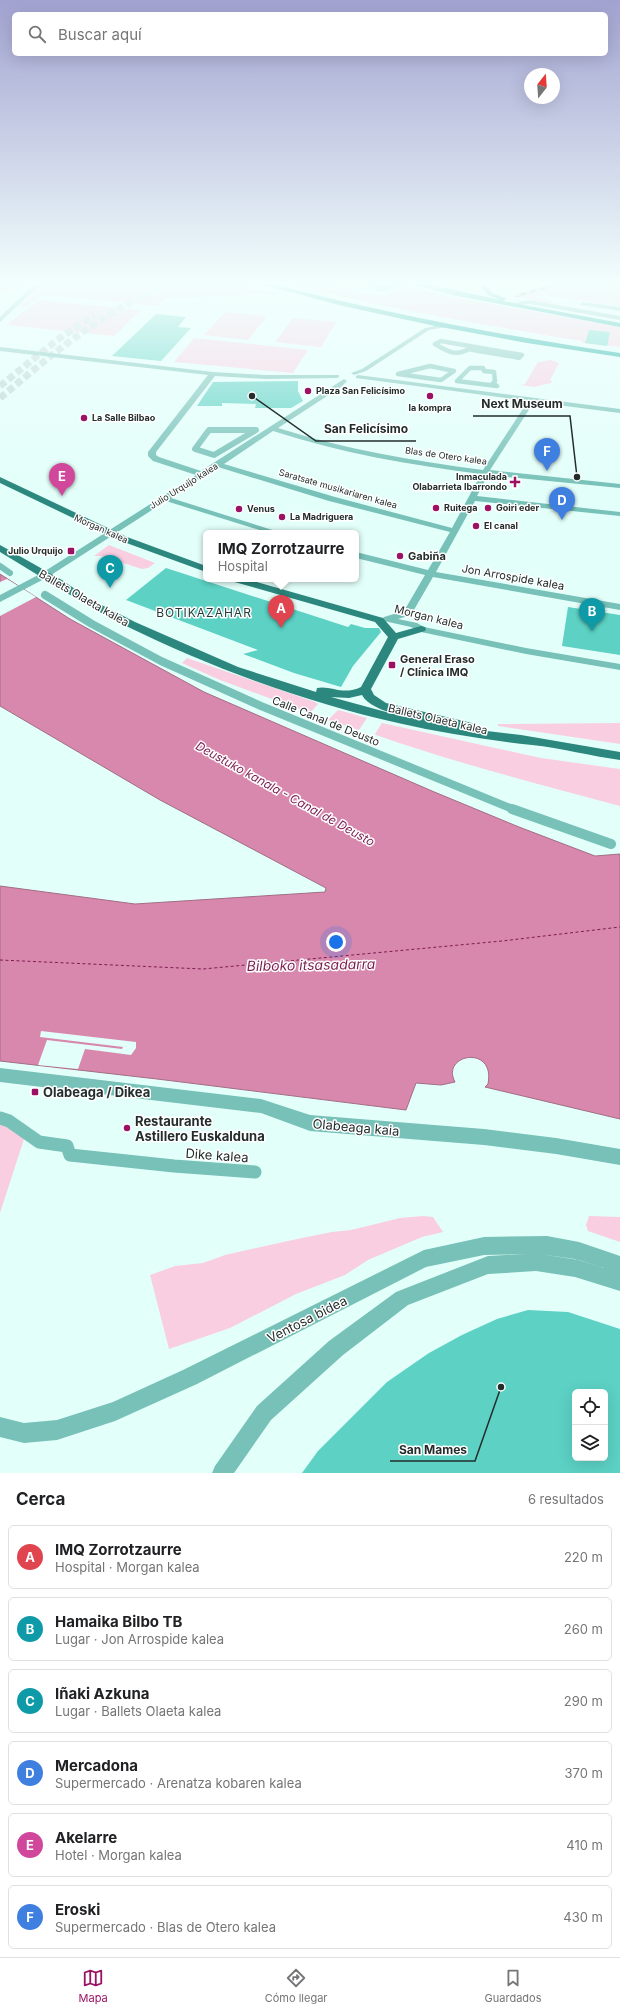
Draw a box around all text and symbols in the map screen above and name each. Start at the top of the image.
search box [12,12,608,56]
icon: search [26,23,48,45]
text: Buscar aquí [58,25,142,44]
north arrow [524,68,560,104]
place label: Plaza San Felicísimo [316,385,406,396]
marker: Plaza San Felicísimo [303,386,313,396]
marker: la kompra [425,391,435,401]
callout: Next Museum [473,392,570,416]
text: Next Museum [481,396,563,411]
place label: la kompra [409,402,452,413]
place label: La Salle Bilbao [92,412,156,423]
marker: La Salle Bilbao [79,413,89,423]
callout: San Felicísimo [316,417,416,441]
text: San Felicísimo [324,421,408,436]
pin: F [534,438,560,471]
street label: Blas de Otero kalea [405,444,488,467]
street label: Julio Urquijo kalea [148,460,220,511]
pin: E [49,463,75,496]
street label: Saratsate musikariaren kalea [278,466,398,511]
place label: Inmaculada Olabarrieta Ibarrondo [412,471,507,492]
marker: Inmaculada Olabarrieta Ibarrondo [510,477,520,487]
pin: D [549,487,575,520]
place label: Ruitega [444,502,477,513]
place label: Goiri eder [496,502,539,513]
place label: Venus [247,503,275,514]
marker: Ruitega [431,503,441,513]
marker: Goiri eder [483,503,493,513]
marker: Venus [234,504,244,514]
place label: La Madriguera [290,511,353,522]
street label: Morgan kalea [73,512,130,545]
marker: La Madriguera [277,512,287,522]
place label: El canal [484,520,518,531]
marker: El canal [471,521,481,531]
popup [203,530,359,582]
text: IMQ Zorrotzaurre [218,539,344,558]
place label: Julio Urquijo [8,545,63,556]
marker: Julio Urquijo [66,546,76,556]
place label: Gabiña [408,549,446,563]
marker: Gabiña [395,551,405,561]
pin: C [97,555,123,588]
text: Hospital [218,558,268,574]
street label: Jon Arrospide kalea [461,561,565,593]
street label: Ballets Olaeta kalea [36,567,132,629]
pin: A [268,595,294,628]
pin: B [579,598,605,631]
street label: Morgan kalea [393,602,465,632]
district label: BOTIKAZAHAR [156,605,252,620]
place label: General Eraso / Clínica IMQ [400,652,475,679]
marker: General Eraso / Clínica IMQ [387,660,397,670]
street label: Calle Canal de Deusto [270,693,382,749]
street label: Ballets Olaeta kalea [387,701,489,737]
water label: Deustuko kanala - Canal de Deusto [193,738,377,849]
your location [326,932,346,952]
water label: Bilboko itsasadarra [246,955,376,974]
place label: Olabeaga / Dikea [43,1084,150,1100]
marker: Olabeaga / Dikea [30,1087,40,1097]
place label: Restaurante Astillero Euskalduna [135,1113,265,1144]
street label: Olabeaga kaia [312,1115,400,1139]
marker: Restaurante Astillero Euskalduna [122,1123,132,1133]
street label: Dike kalea [185,1145,249,1165]
street label: Ventosa bidea [264,1292,350,1346]
map controls [572,1389,608,1461]
button: locate [572,1389,608,1425]
button: layers [572,1425,608,1461]
callout: San Mames [390,1437,475,1461]
text: San Mames [399,1442,467,1457]
text: Cerca [16,1489,65,1509]
text: 6 resultados [528,1491,604,1507]
text: IMQ Zorrotzaurre [55,1540,182,1559]
text: A [25,1549,35,1565]
text: 220 m [564,1549,603,1565]
text: Hospital · Morgan kalea [55,1559,200,1575]
text: Hamaika Bilbo TB [55,1612,183,1631]
text: B [26,1621,34,1637]
text: 260 m [564,1621,603,1637]
text: Lugar · Jon Arrospide kalea [55,1631,224,1647]
text: Iñaki Azkuna [55,1684,149,1703]
text: C [25,1693,35,1709]
text: 290 m [564,1693,603,1709]
text: Lugar · Ballets Olaeta kalea [55,1703,221,1719]
text: Mercadona [55,1756,138,1775]
text: D [25,1765,35,1781]
text: 370 m [565,1765,603,1781]
text: Supermercado · Arenatza kobaren kalea [55,1775,302,1791]
text: Akelarre [55,1828,117,1847]
text: E [26,1837,34,1853]
text: 410 m [566,1837,603,1853]
text: Hotel · Morgan kalea [55,1847,182,1863]
text: Eroski [55,1900,100,1919]
text: F [26,1909,34,1925]
text: 430 m [563,1909,603,1925]
text: Supermercado · Blas de Otero kalea [55,1919,276,1935]
tab: Mapa [79,1967,108,2005]
tab: Cómo llegar [265,1967,328,2005]
tab: Guardados [485,1967,541,2005]

